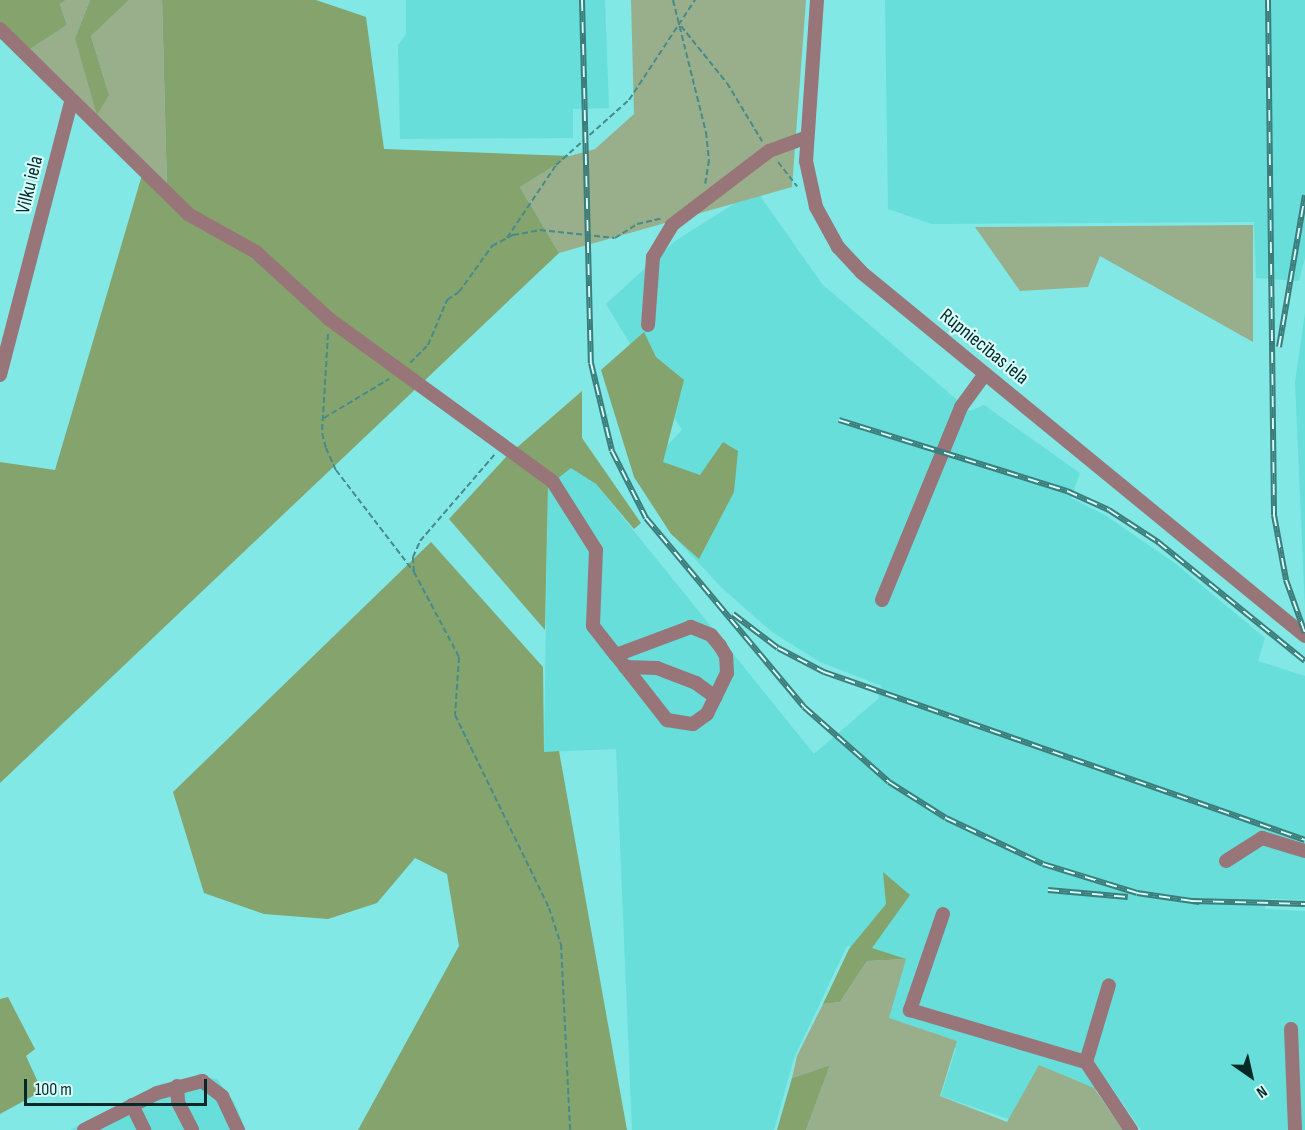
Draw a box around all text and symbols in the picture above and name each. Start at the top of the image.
street label: Vilku iela [11,154,49,216]
street label: Rūpniecības iela [935,304,1033,390]
north arrow [1221,1046,1281,1106]
scale bar [27,1067,210,1105]
text: 100 m [35,1079,72,1100]
text: N [1252,1081,1270,1102]

